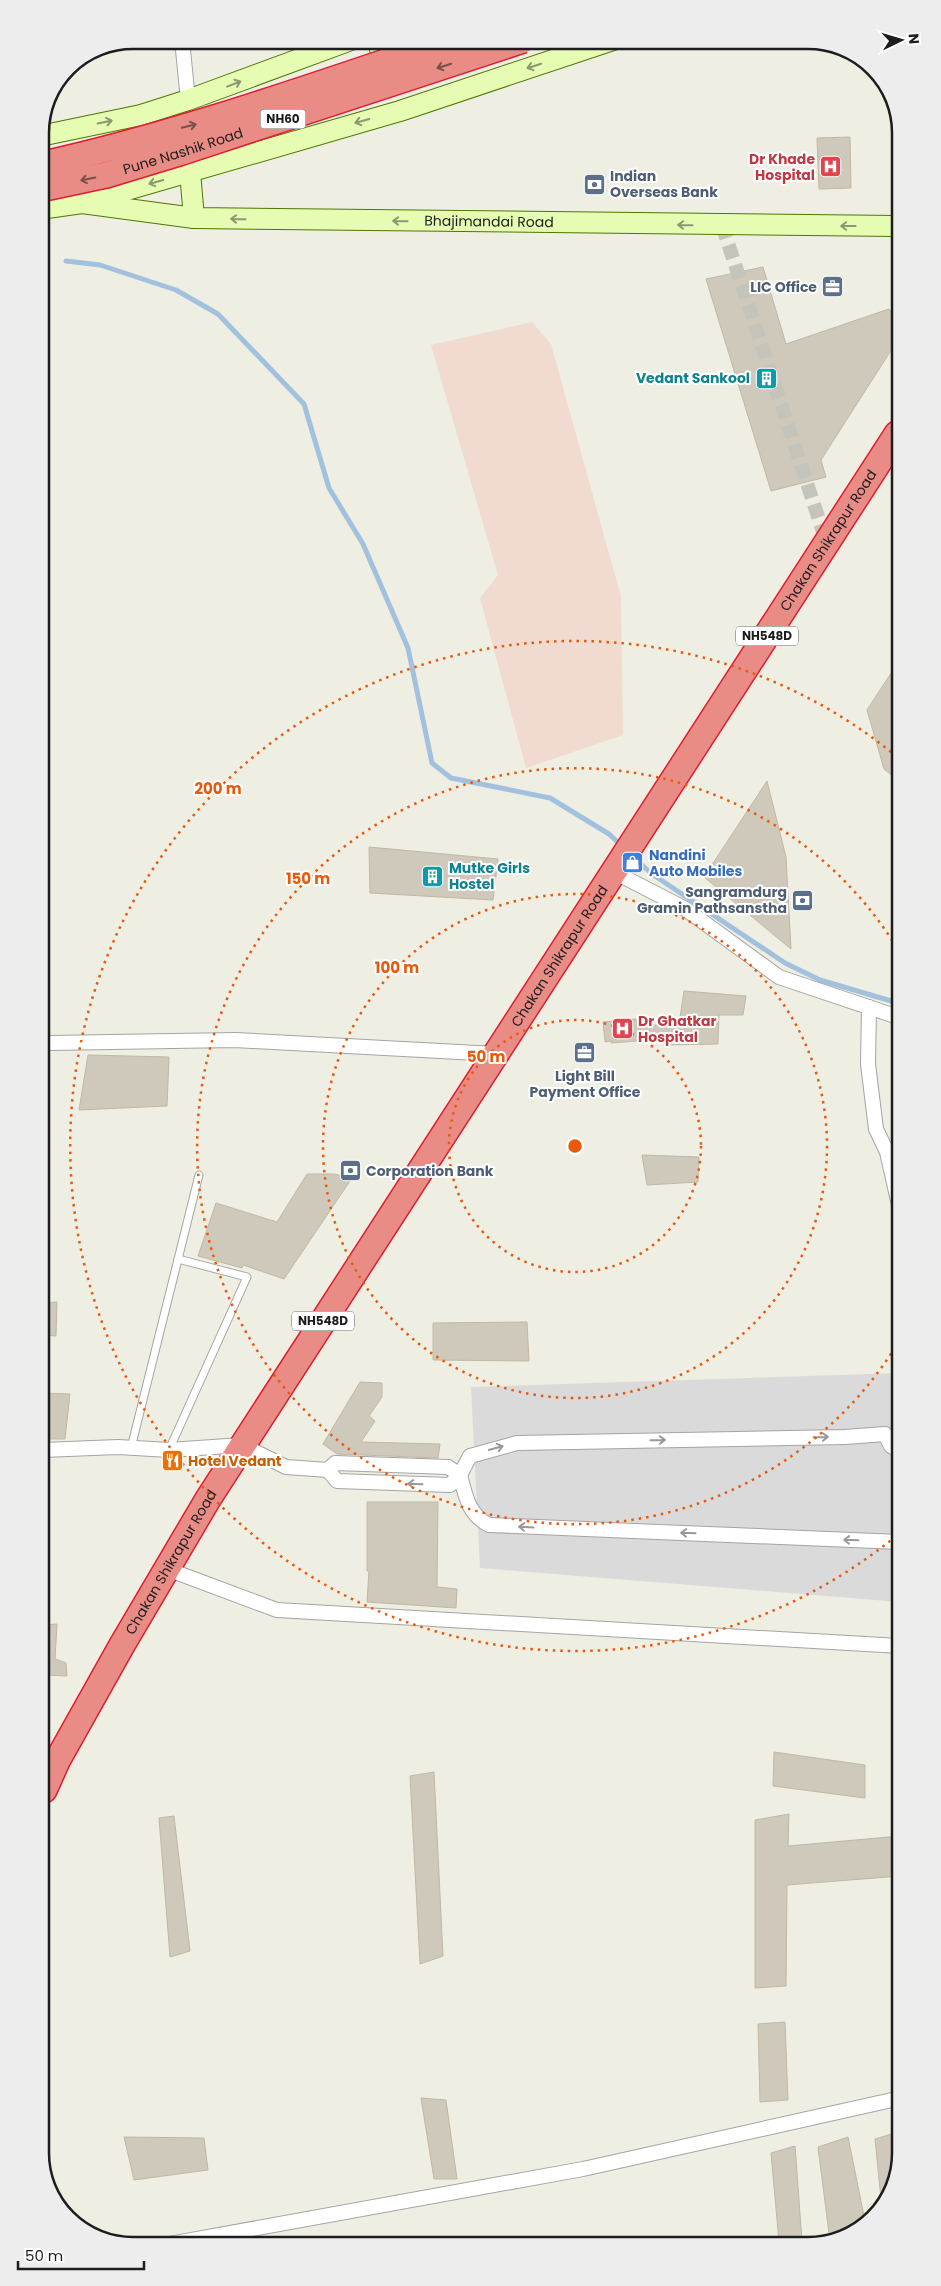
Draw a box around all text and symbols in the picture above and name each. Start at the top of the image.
north arrow [876,15,926,65]
text: N [904,33,924,45]
one-way arrow [436,62,452,72]
one-way arrow [526,62,542,72]
one-way arrow [226,79,241,88]
road number: NH60 [260,110,306,128]
one-way arrow [97,117,113,126]
one-way arrow [355,117,371,127]
one-way arrow [180,121,196,130]
street label: Pune Nashik Road [120,123,246,179]
place label: Dr Khade Hospital [749,149,815,185]
hospital icon: Dr Khade Hospital [819,155,843,179]
place label: Indian Overseas Bank [610,166,718,202]
bank icon: Indian Overseas Bank [582,172,606,196]
one-way arrow [81,174,97,184]
one-way arrow [148,177,164,187]
street label: Bhajimandai Road [424,211,554,232]
one-way arrow [230,214,246,223]
one-way arrow [392,216,408,226]
one-way arrow [677,220,694,230]
one-way arrow [840,221,856,231]
office icon: LIC Office [821,275,845,299]
place label: LIC Office [750,277,817,297]
building icon: Vedant Sankool [754,366,778,390]
place label: Vedant Sankool [636,368,750,388]
street label: Chakan Shikrapur Road [775,466,881,615]
road number: NH548D [736,626,798,646]
text: 200 m [194,778,242,799]
place label: Nandini Auto Mobiles [649,845,742,881]
shop icon: Nandini Auto Mobiles [621,851,645,875]
place label: Mutke Girls Hostel [449,858,530,894]
building icon: Mutke Girls Hostel [421,864,445,888]
text: 150 m [286,868,330,889]
street label: Chakan Shikrapur Road [506,881,613,1031]
place label: Sangramdurg Gramin Pathsanstha [637,882,787,918]
bank icon: Sangramdurg Gramin Pathsanstha [791,888,815,912]
text: 100 m [375,957,419,978]
place label: Dr Ghatkar Hospital [638,1011,717,1047]
hospital icon: Dr Ghatkar Hospital [610,1017,634,1041]
office icon: Light Bill Payment Office [573,1041,597,1065]
text: 50 m [467,1046,505,1067]
place label: Light Bill Payment Office [530,1066,641,1102]
centre of rings [566,1137,584,1155]
bank icon: Corporation Bank [338,1159,362,1183]
place label: Corporation Bank [366,1161,494,1181]
road number: NH548D [292,1312,354,1330]
one-way arrow [812,1432,828,1442]
one-way arrow [650,1435,666,1445]
one-way arrow [488,1443,504,1453]
restaurant icon: Hotel Vedant [160,1449,184,1473]
place label: Hotel Vedant [188,1451,282,1471]
one-way arrow [407,1479,423,1488]
street label: Chakan Shikrapur Road [120,1486,221,1638]
one-way arrow [518,1522,534,1531]
one-way arrow [681,1529,697,1538]
one-way arrow [843,1535,860,1545]
scale bar [18,2238,144,2270]
text: 50 m [25,2245,63,2266]

